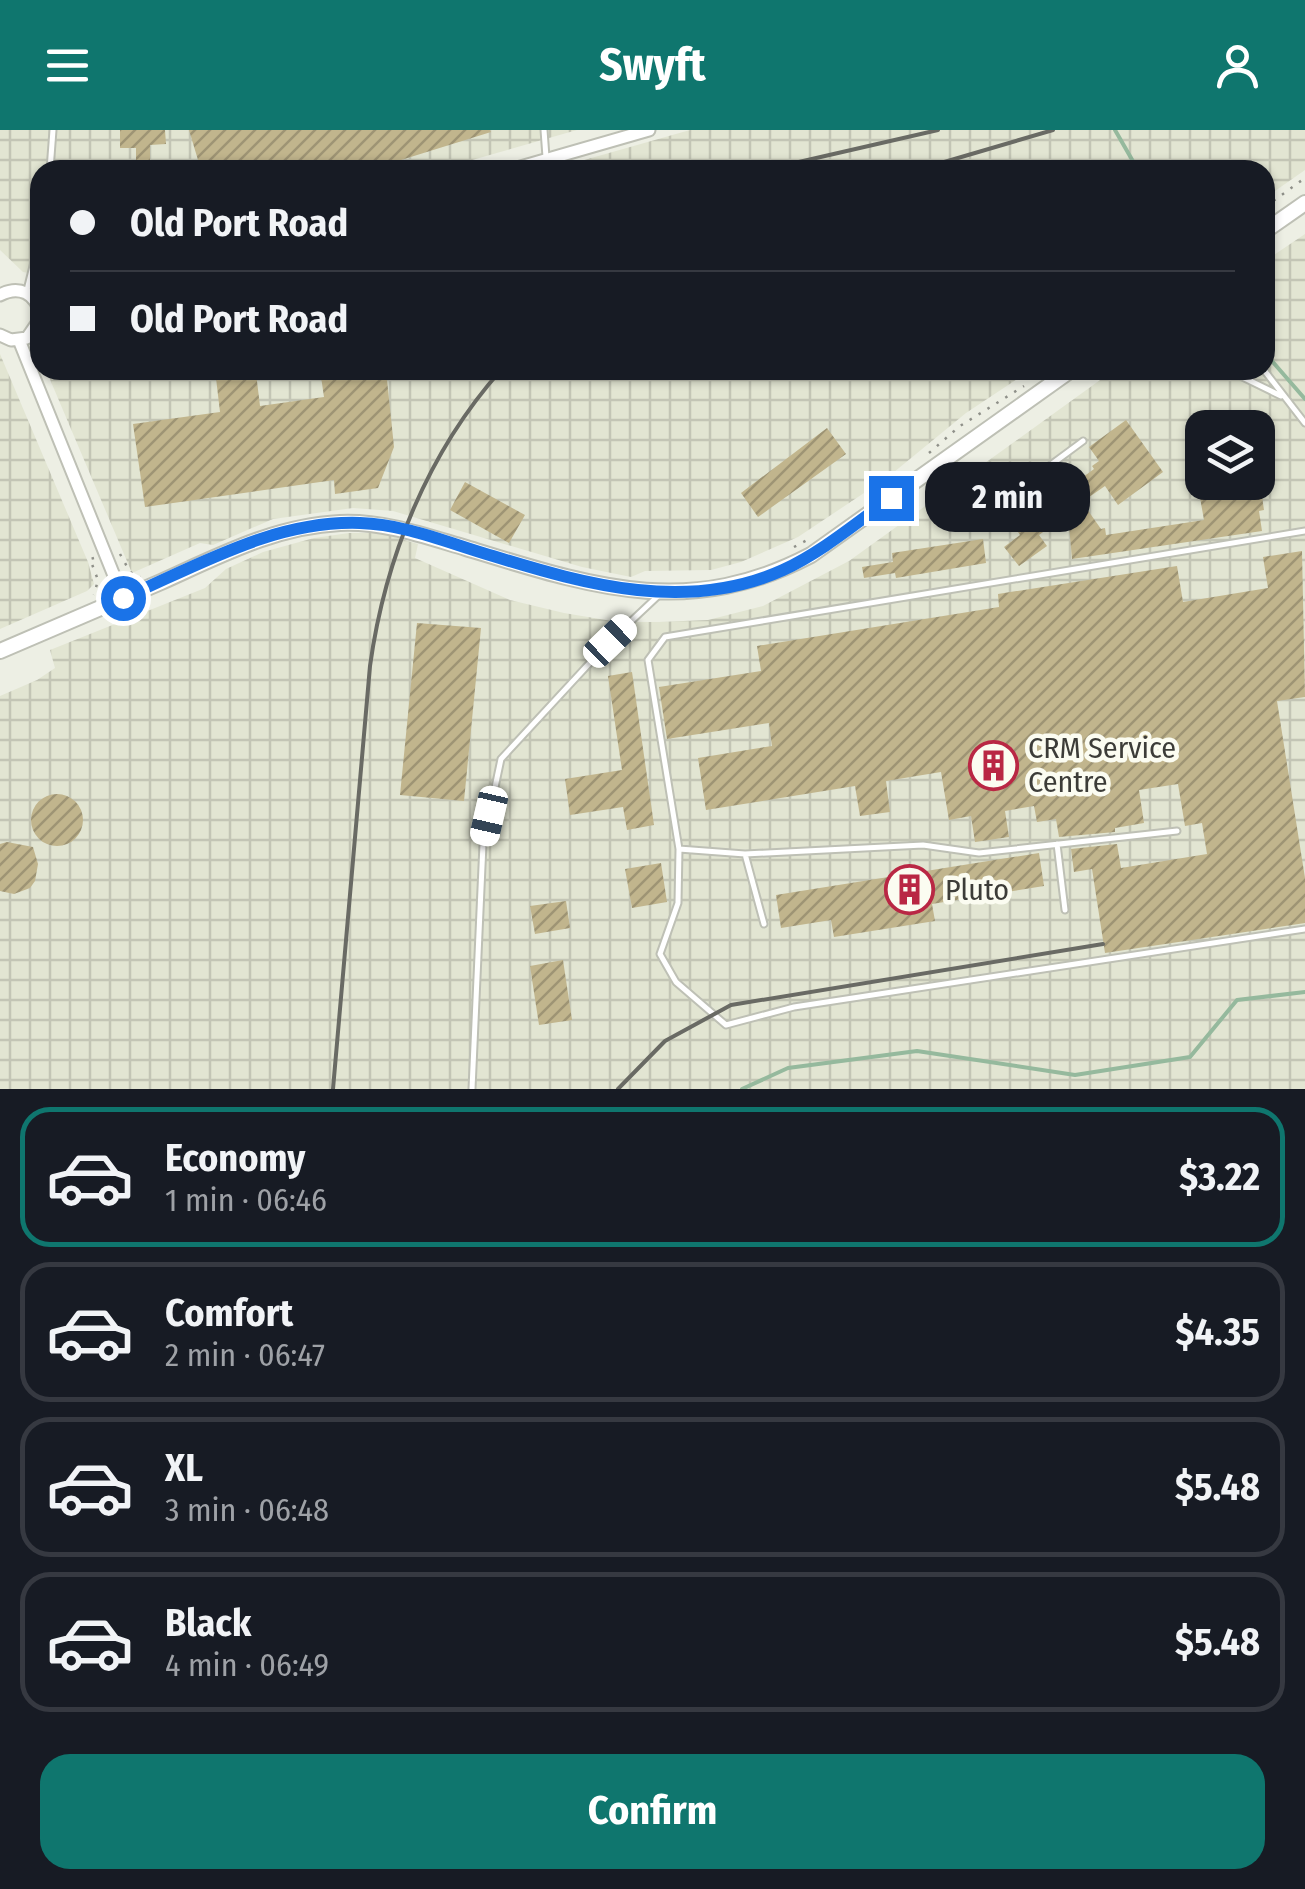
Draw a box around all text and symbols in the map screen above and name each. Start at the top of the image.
icon: menu [40,38,95,93]
text: Swyft [599,38,706,92]
icon: person [1210,38,1265,93]
text: Old Port Road [130,200,348,246]
text: Old Port Road [130,296,348,342]
map controls [1185,410,1275,500]
button: layers [1185,410,1275,500]
callout: 2 min [926,463,1091,533]
route end [869,476,914,521]
text: 2 min [972,478,1043,516]
route start [101,576,146,621]
car [578,609,642,673]
place label: CRM Service Centre [1028,730,1176,800]
building icon: CRM Service Centre [967,739,1019,791]
car [468,783,510,849]
building icon: Pluto [884,864,936,916]
place label: Pluto [945,872,1009,908]
icon: car [45,1132,135,1222]
text: Economy [165,1135,305,1181]
text: $3.22 [1179,1154,1260,1200]
text: 1 min · 06:46 [165,1181,327,1219]
icon: car [45,1287,135,1377]
text: Comfort [165,1290,293,1336]
text: $4.35 [1176,1309,1260,1355]
text: 2 min · 06:47 [165,1336,325,1374]
icon: car [45,1442,135,1532]
text: XL [165,1445,203,1491]
text: $5.48 [1175,1464,1260,1510]
text: 3 min · 06:48 [165,1491,329,1529]
icon: car [45,1597,135,1687]
text: Black [165,1600,251,1646]
text: $5.48 [1175,1619,1260,1665]
text: 4 min · 06:49 [165,1646,329,1684]
button: Confirm [40,1754,1265,1869]

